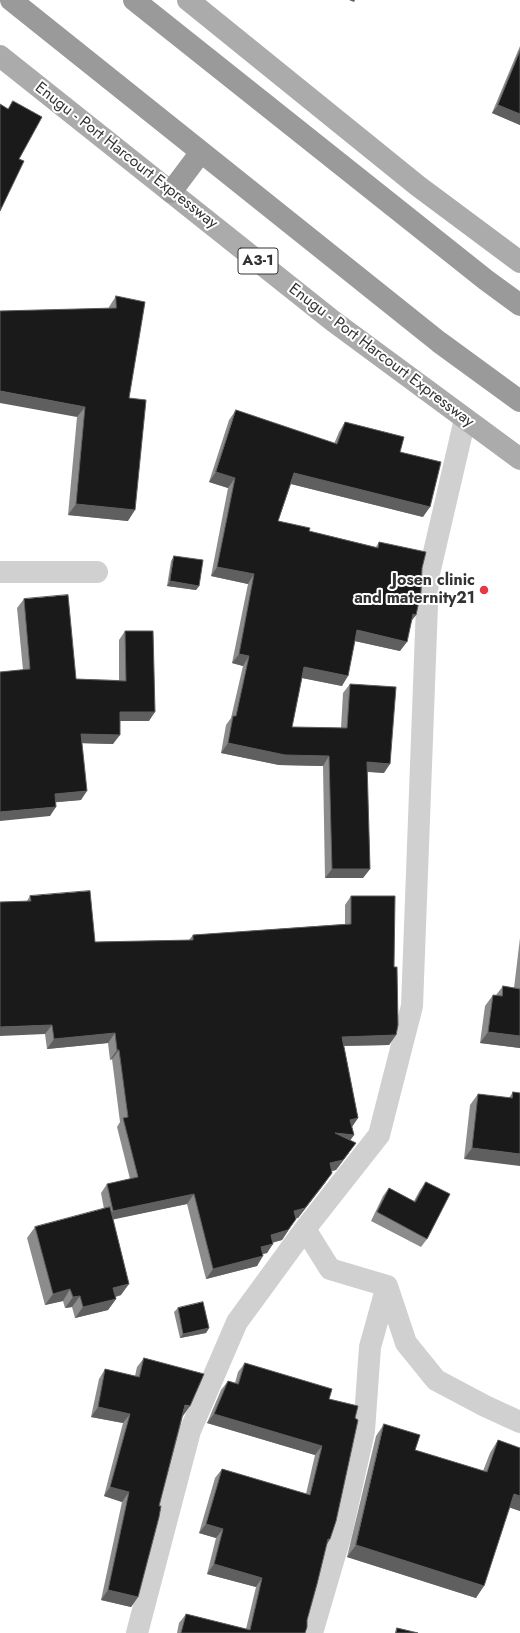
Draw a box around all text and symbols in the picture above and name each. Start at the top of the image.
street label: Enugu - Port Harcourt Expressway [31,79,221,233]
road number: A3-1 [238,248,278,274]
street label: Enugu - Port Harcourt Expressway [285,280,477,432]
place label: Josen clinic and maternity21 [354,571,475,609]
marker: Josen clinic and maternity21 [478,584,490,596]

